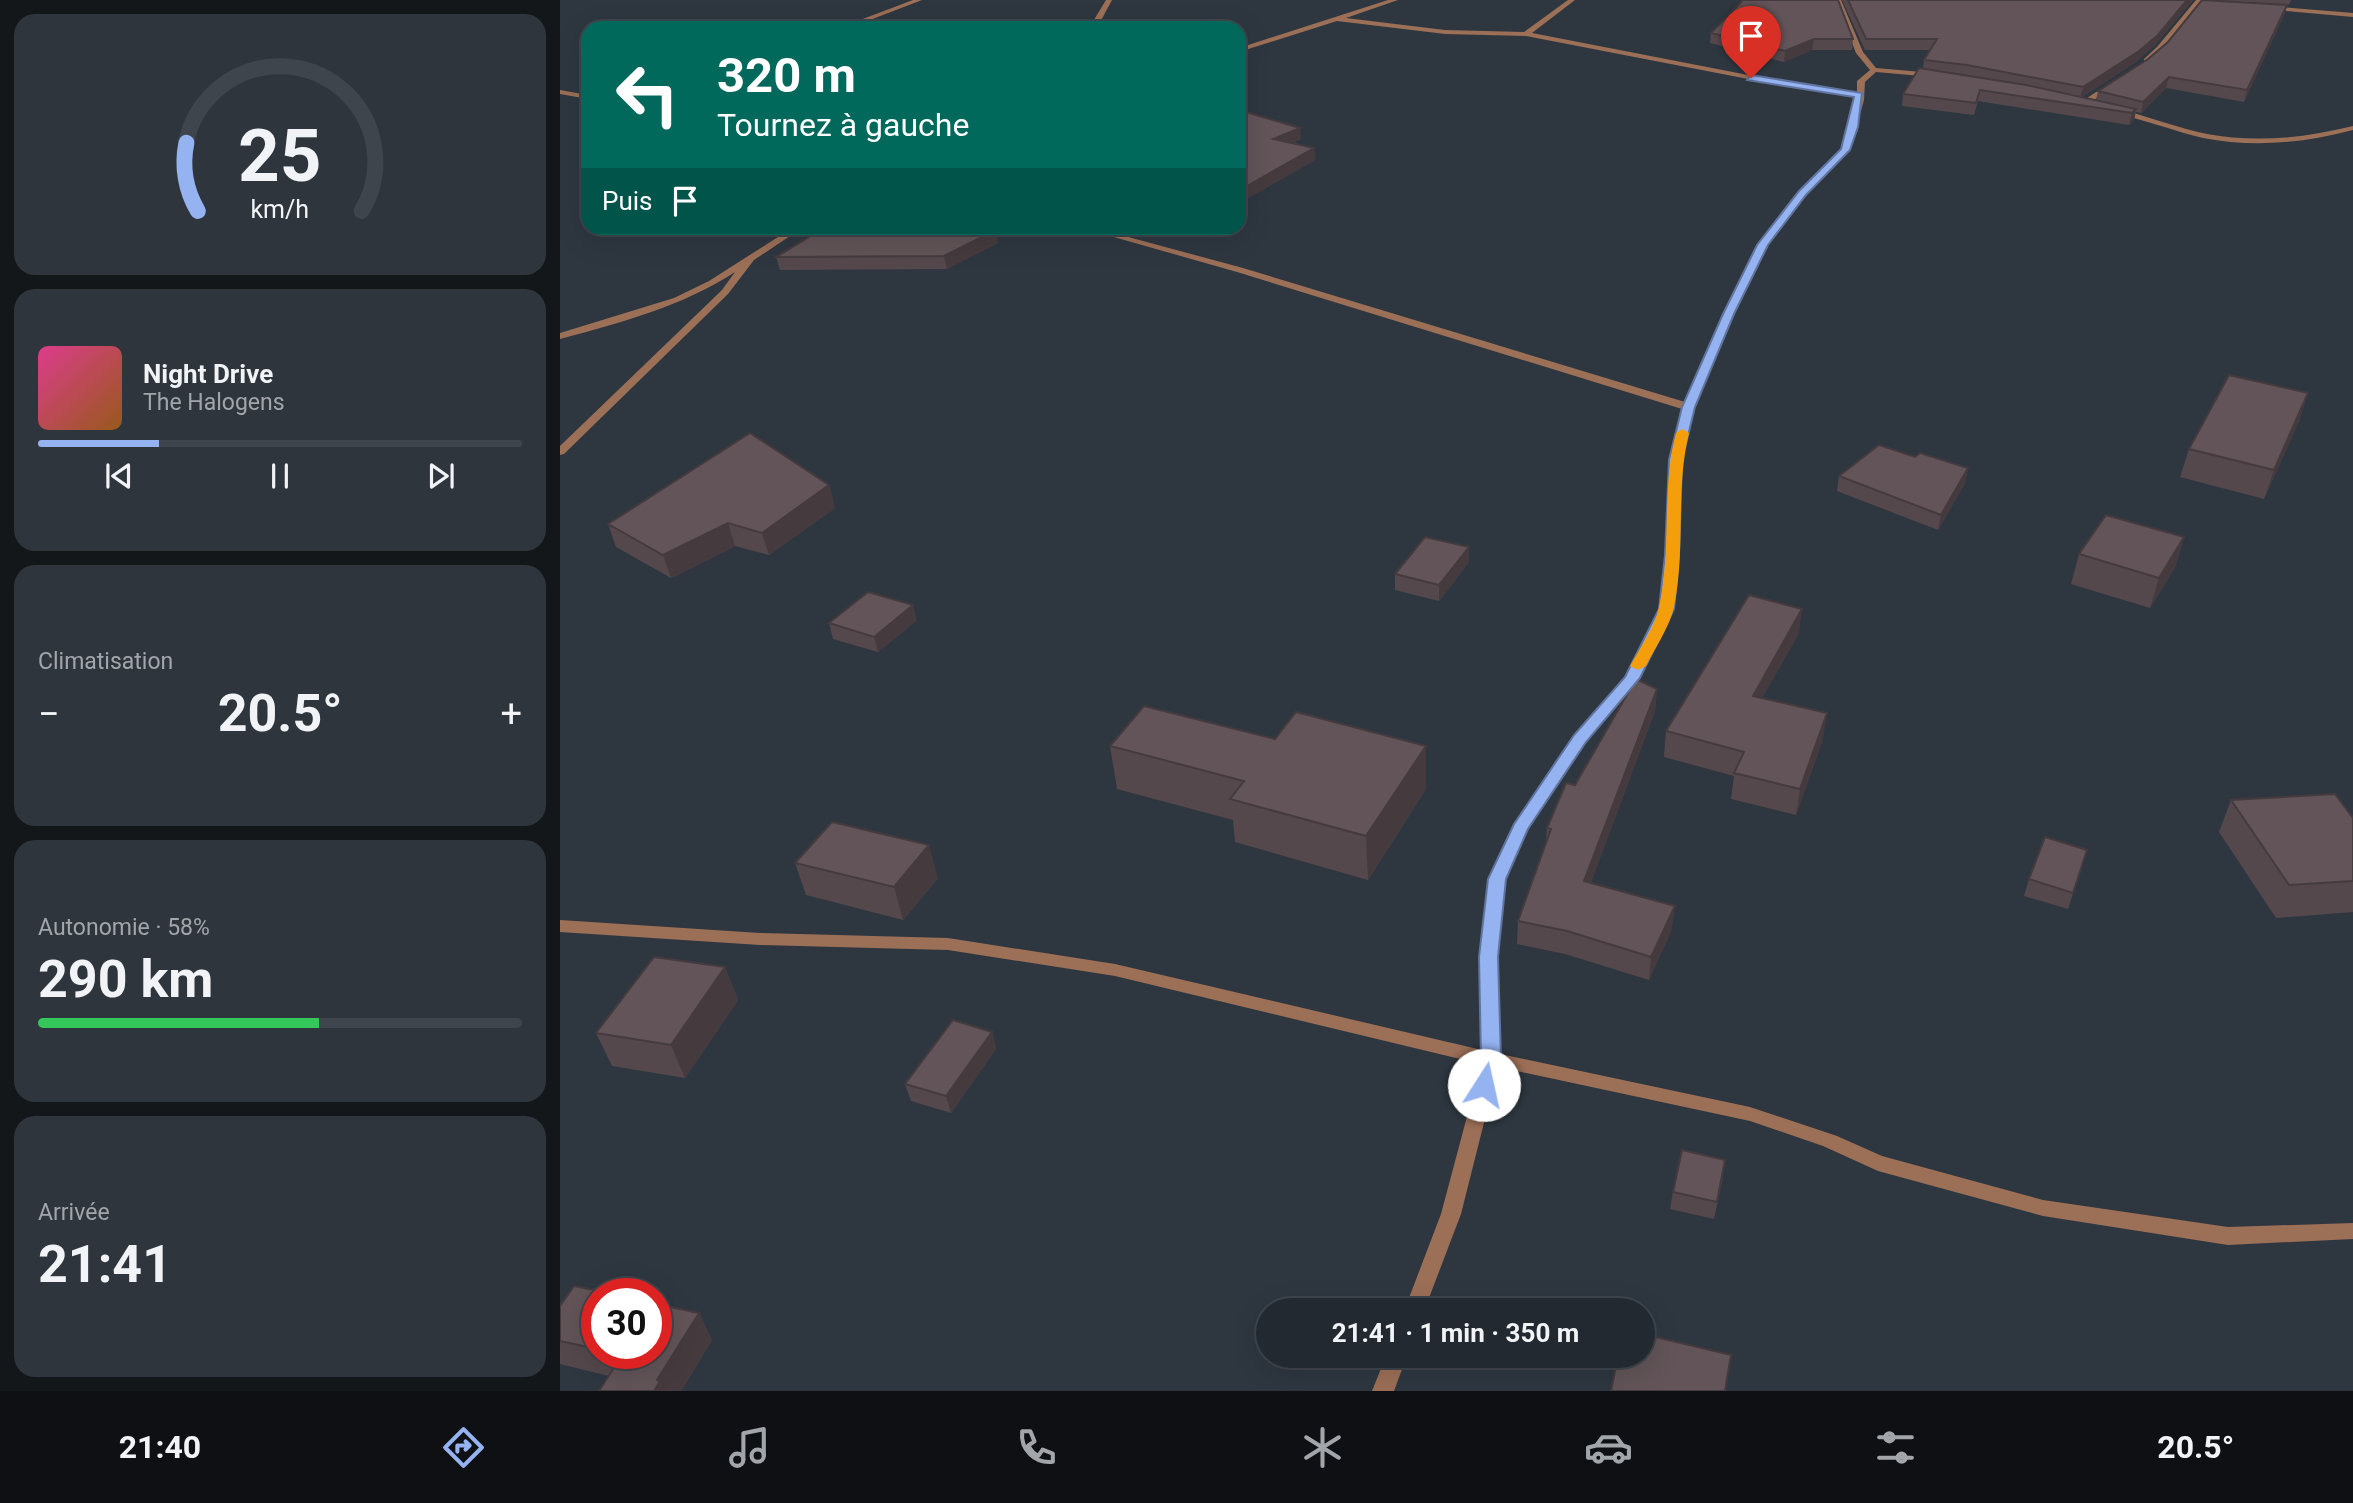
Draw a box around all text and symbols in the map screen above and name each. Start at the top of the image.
pin [1721,6,1781,78]
icon: arrive [1732,17,1770,55]
text: 320 m [717,47,856,104]
icon: left [602,49,693,140]
text: Tournez à gauche [717,106,969,144]
text: 25 [238,113,322,199]
icon: arrive [666,182,704,220]
text: Puis [602,186,652,216]
text: km/h [251,195,309,224]
text: Night Drive [143,359,273,389]
text: The Halogens [143,389,285,416]
icon: previous [100,457,138,495]
icon: pause [261,457,299,495]
icon: next [422,457,460,495]
text: Climatisation [38,648,173,675]
text: 20.5° [218,683,343,744]
text: − [38,692,60,736]
text: + [500,692,522,736]
text: Autonomie · 58% [38,914,210,941]
text: 290 km [38,949,213,1010]
position arrow [1447,1048,1521,1122]
text: Arrivée [38,1199,110,1226]
text: 21:41 [38,1234,172,1295]
speed limit sign: 30 [581,1278,672,1369]
text: 21:41 · 1 min · 350 m [1332,1318,1579,1348]
icon: directions [439,1423,488,1472]
icon: music [725,1423,774,1472]
icon: phone [1012,1423,1061,1472]
icon: climate [1298,1423,1347,1472]
icon: car [1584,1423,1633,1472]
icon: filters [1871,1423,1920,1472]
text: 21:40 [119,1428,201,1466]
text: 20.5° [2157,1428,2234,1466]

